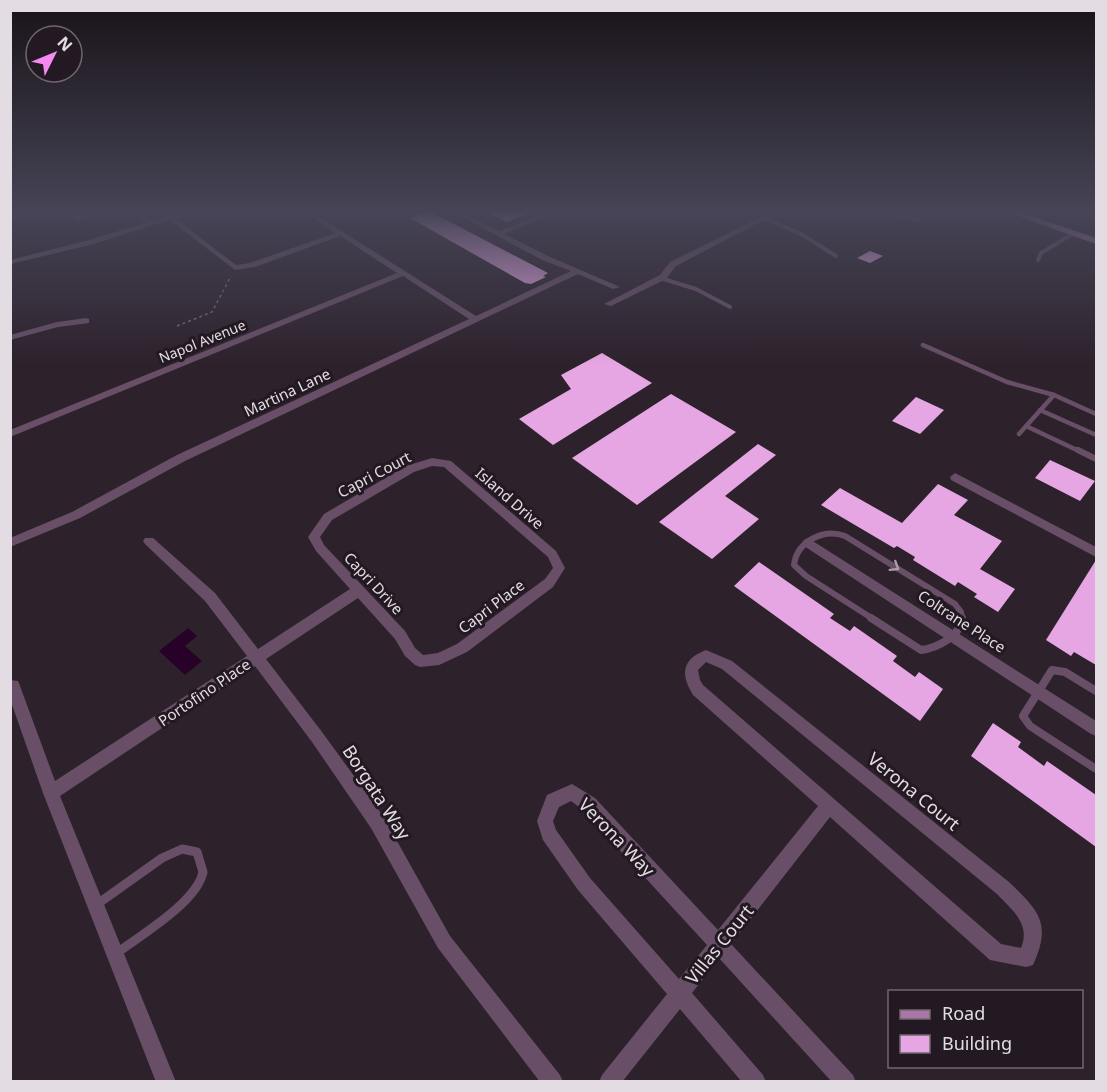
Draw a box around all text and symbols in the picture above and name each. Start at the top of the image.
north arrow [24,24,84,84]
text: N [52,32,77,56]
street label: Napol Avenue [156,315,248,367]
street label: Martina Lane [241,363,333,421]
street label: Capri Court [334,446,415,502]
street label: Island Drive [472,463,548,533]
street label: Capri Drive [340,548,408,618]
one-way arrow [889,560,899,572]
street label: Capri Place [454,575,528,637]
street label: Coltrane Place [914,585,1010,657]
street label: Portofino Place [154,654,254,730]
street label: Borgata Way [338,740,417,844]
street label: Verona Court [863,747,965,836]
street label: Verona Way [574,793,661,882]
street label: Villas Court [680,899,759,989]
legend [888,990,1083,1068]
text: Road [942,1001,985,1025]
text: Building [942,1031,1012,1055]

